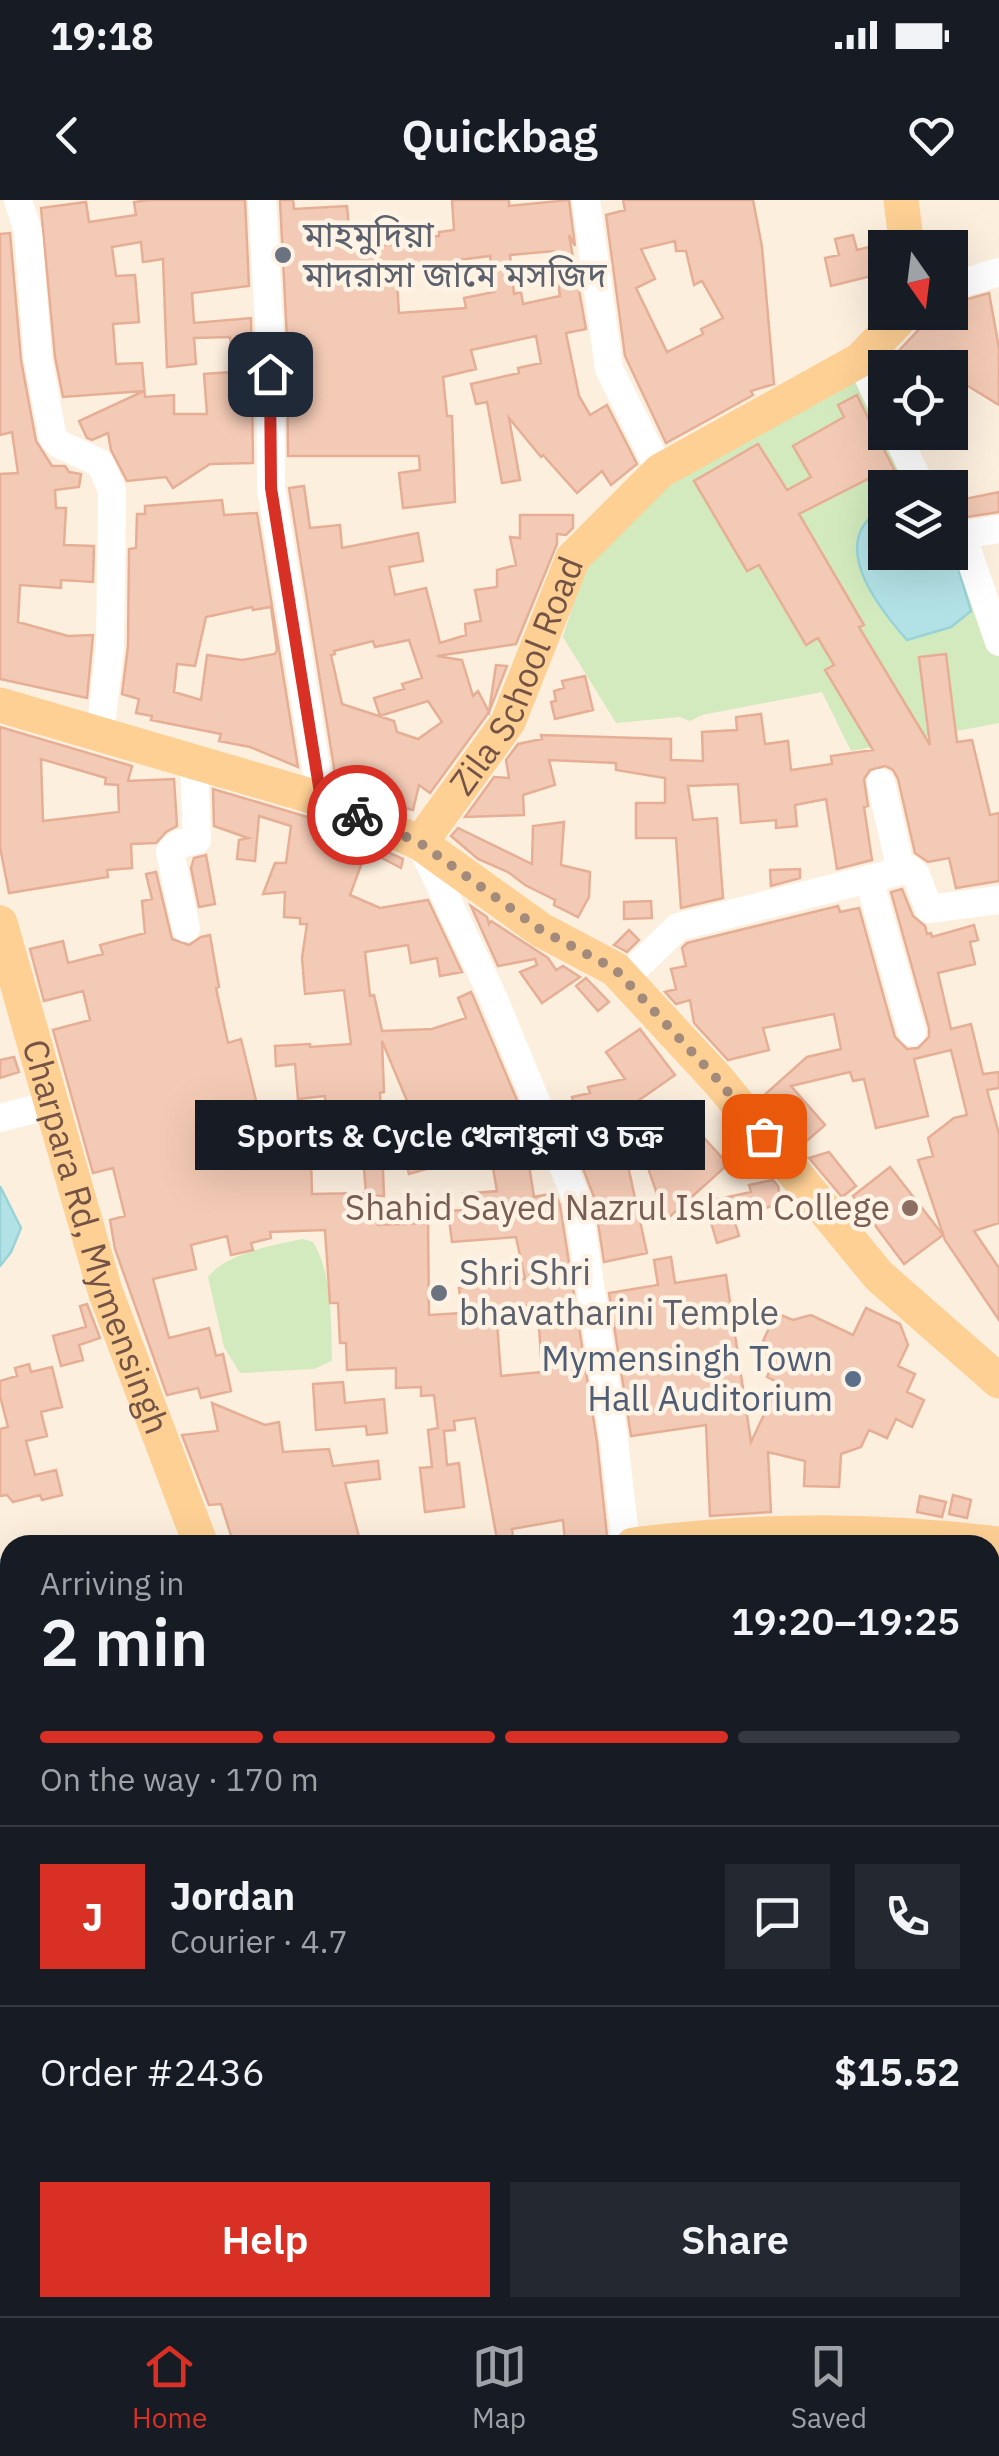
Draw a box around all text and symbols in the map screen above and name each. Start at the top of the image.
text: 19:18 [50,11,154,60]
text: Quickbag [402,106,597,164]
icon: back [40,108,95,163]
icon: heart [904,108,959,163]
place label: মাহমুদিয়া মাদরাসা জামে মসজিদ [302,211,607,297]
north arrow [868,230,968,330]
map controls [868,230,968,570]
marker: মাহমুদিয়া মাদরাসা জামে মসজিদ [272,244,294,266]
pin [228,332,313,417]
icon: home [243,347,298,402]
button: locate [868,350,968,450]
button: layers [868,470,968,570]
street label: Zila School Road [439,550,593,804]
courier [307,765,407,865]
icon: bike [330,788,385,843]
street label: Charpara Rd, Mymensingh [12,1034,181,1440]
pin [722,1094,807,1179]
callout: Sports & Cycle খেলাধুলা ও চক্র [194,1101,704,1171]
icon: bag [737,1109,792,1164]
text: Sports & Cycle খেলাধুলা ও চক্র [236,1114,664,1156]
place label: Shahid Sayed Nazrul Islam College [345,1184,890,1230]
marker: Shahid Sayed Nazrul Islam College [899,1197,921,1219]
place label: Shri Shri bhavatharini Temple [459,1249,779,1335]
marker: Shri Shri bhavatharini Temple [428,1282,450,1304]
place label: Mymensingh Town Hall Auditorium [541,1335,833,1421]
marker: Mymensingh Town Hall Auditorium [842,1368,864,1390]
text: Arriving in [40,1562,185,1604]
text: 19:20–19:25 [731,1596,960,1645]
text: 2 min [40,1599,208,1684]
text: On the way · 170 m [40,1758,319,1800]
button: chat [725,1864,830,1969]
button: phone [855,1864,960,1969]
text: Jordan [170,1871,295,1920]
text: J [82,1892,103,1941]
text: Courier · 4.7 [170,1920,348,1962]
text: Order #2436 [40,2047,265,2096]
text: $15.52 [834,2047,960,2096]
button: Help [40,2182,490,2297]
button: Share [510,2182,960,2297]
tab: Home [132,2339,207,2436]
tab: Map [472,2339,527,2436]
tab: Saved [791,2339,867,2436]

